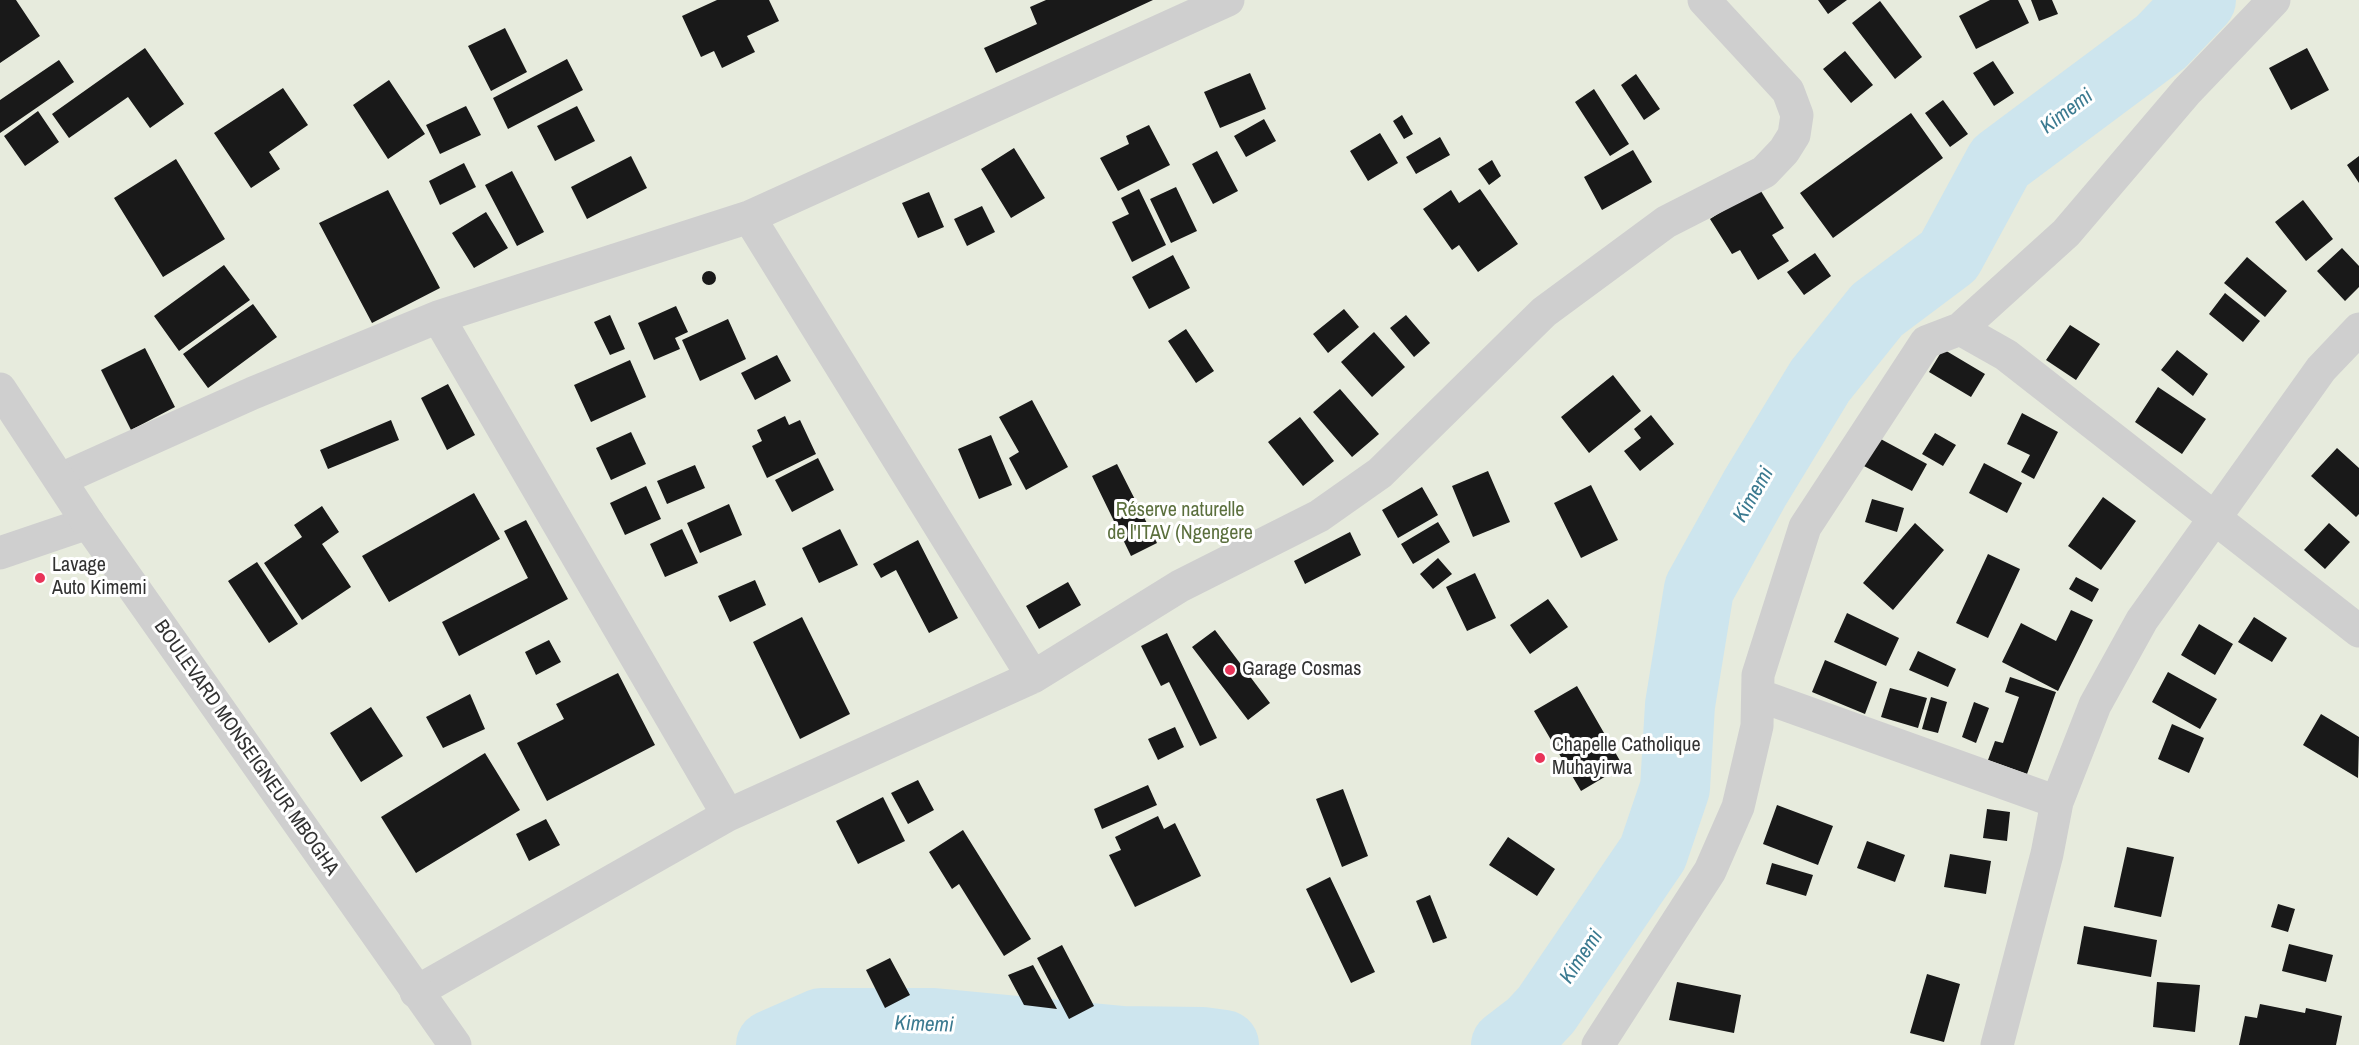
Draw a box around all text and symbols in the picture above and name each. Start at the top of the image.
water label: Kimemi [2036,84,2098,140]
water label: Kimemi [1728,463,1780,527]
park label: Réserve naturelle de l'ITAV (Ngengere [1107,499,1253,546]
place label: Lavage Auto Kimemi [52,554,147,601]
marker: Lavage Auto Kimemi [33,571,47,585]
street label: BOULEVARD MONSEIGNEUR MBOGHA [148,616,344,880]
place label: Garage Cosmas [1242,658,1361,682]
marker: Garage Cosmas [1223,663,1237,677]
place label: Chapelle Catholique Muhayirwa [1552,734,1701,781]
marker: Chapelle Catholique Muhayirwa [1533,751,1547,765]
water label: Kimemi [1555,925,1609,989]
water label: Kimemi [894,1011,954,1039]

